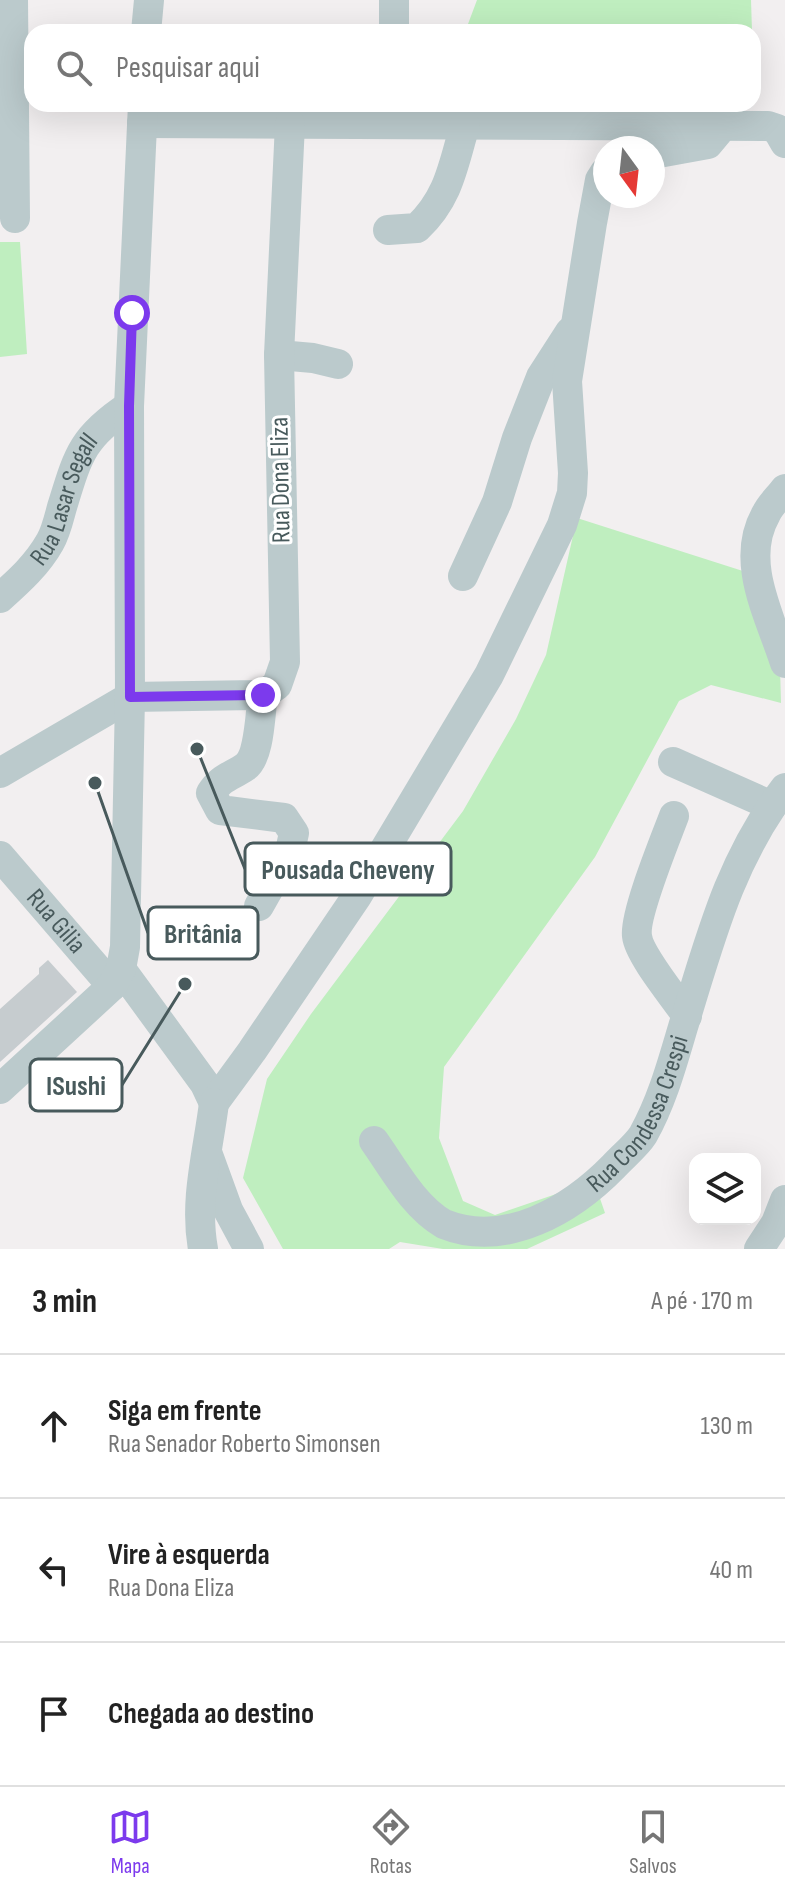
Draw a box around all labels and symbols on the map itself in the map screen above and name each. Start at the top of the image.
north arrow [593,136,665,208]
route start [114,295,150,331]
street label: Rua Dona Eliza [264,417,298,543]
street label: Rua Lasar Segall [24,427,104,572]
route end [245,677,281,713]
callout: Pousada Cheveny [245,843,451,895]
text: Pousada Cheveny [261,854,435,887]
street label: Rua Gilia [20,883,92,960]
callout: Britânia [148,907,258,959]
text: Britânia [164,918,242,951]
street label: Rua Condessa Crespi [581,1032,695,1199]
callout: ISushi [30,1059,122,1111]
text: ISushi [46,1070,106,1103]

